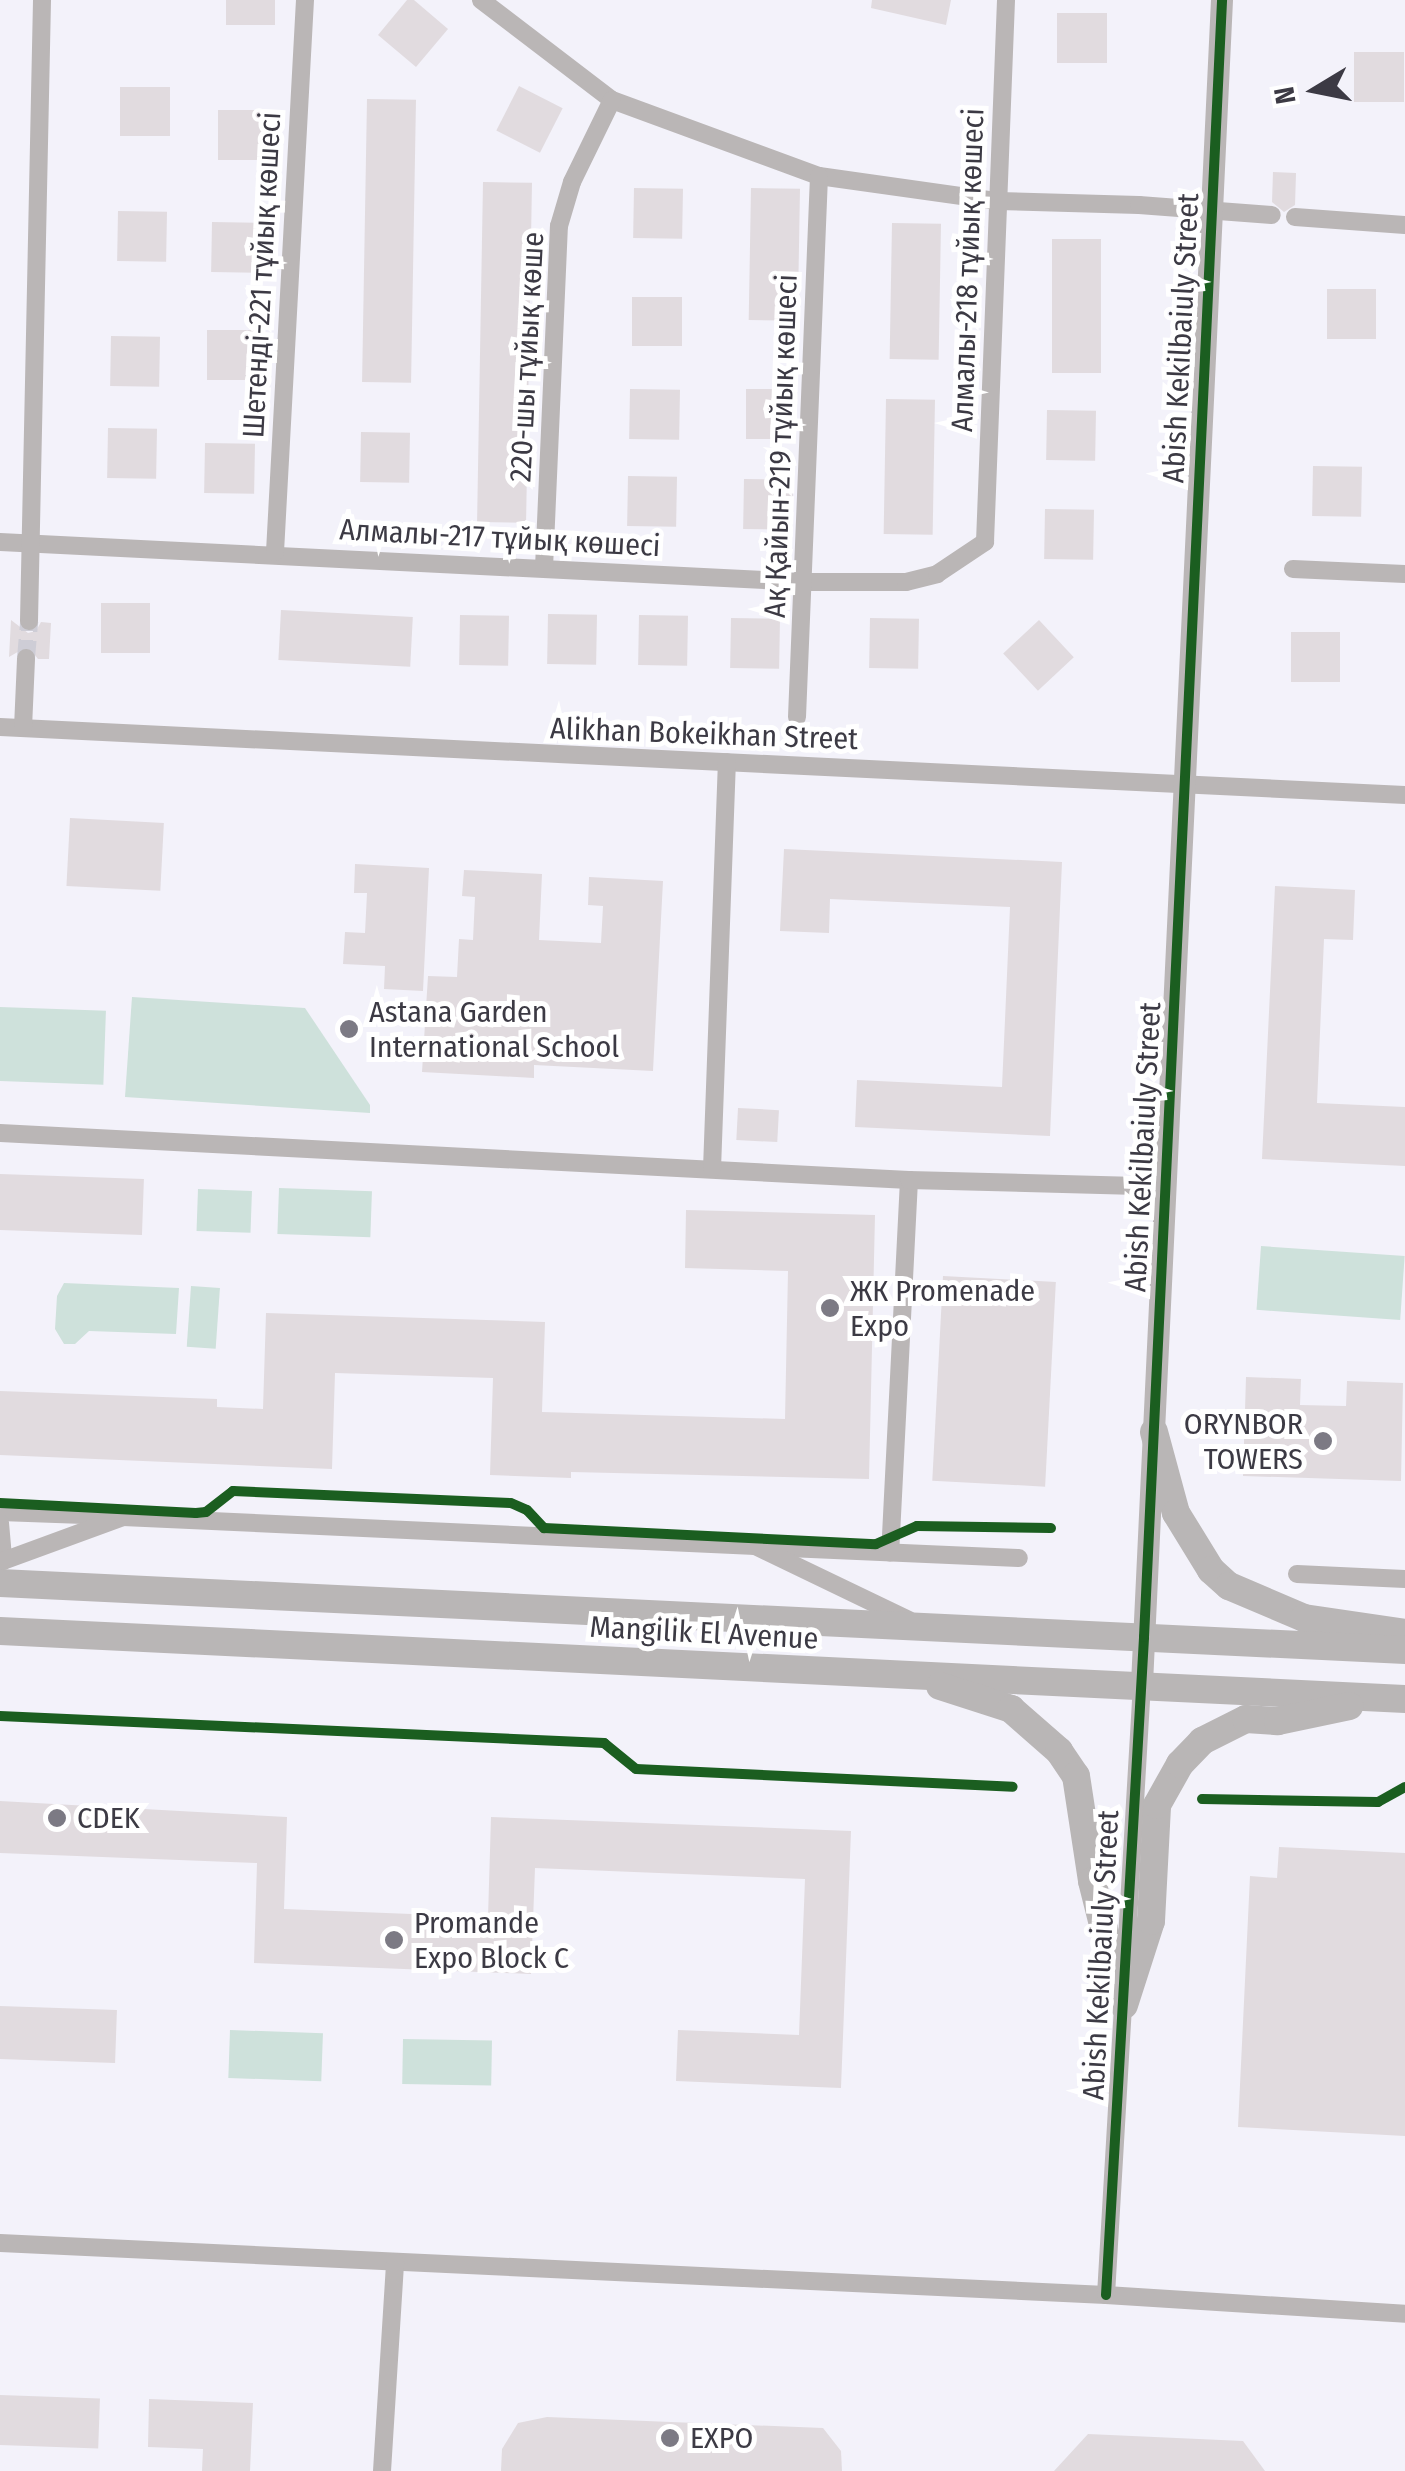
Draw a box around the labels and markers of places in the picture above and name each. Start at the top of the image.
place label: Astana Garden International School [369,994,619,1064]
marker: Astana Garden International School [338,1018,360,1040]
place label: ЖК Promenade Expo [850,1273,1035,1344]
marker: ЖК Promenade Expo [819,1297,841,1319]
place label: ORYNBOR TOWERS [1184,1406,1303,1476]
marker: ORYNBOR TOWERS [1312,1430,1334,1452]
place label: CDEK [77,1800,140,1836]
marker: CDEK [46,1807,68,1829]
place label: Promande Expo Block C [414,1905,569,1976]
marker: Promande Expo Block C [383,1929,405,1951]
place label: EXPO [690,2420,753,2456]
marker: EXPO [659,2427,681,2449]

